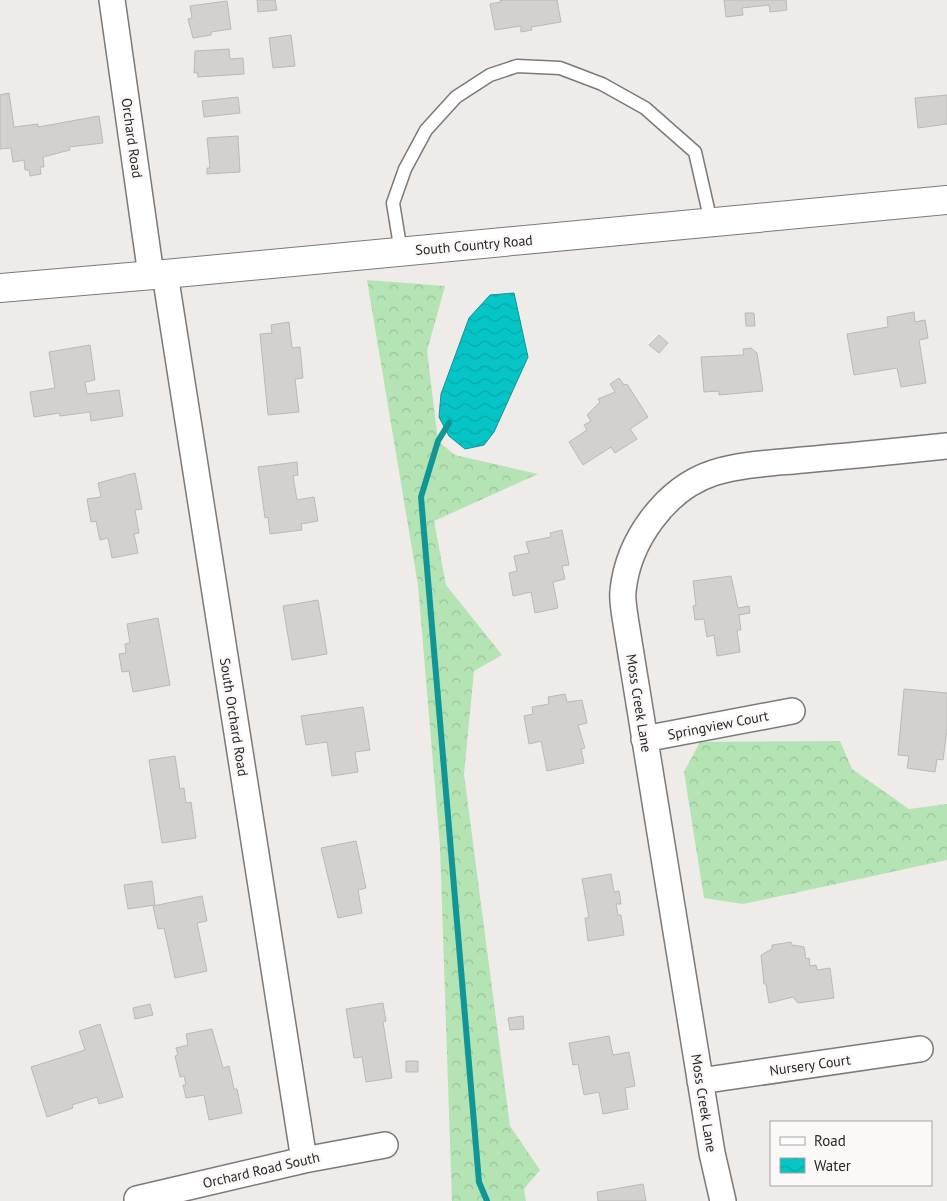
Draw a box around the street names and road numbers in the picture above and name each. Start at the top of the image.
street label: Orchard Road [117,97,147,179]
street label: South Country Road [415,231,533,259]
street label: Moss Creek Lane [622,653,656,753]
street label: South Orchard Road [216,657,252,777]
street label: Springview Court [666,706,770,744]
street label: Nursery Court [768,1050,852,1080]
street label: Moss Creek Lane [687,1053,721,1153]
street label: Orchard Road South [201,1148,321,1192]

